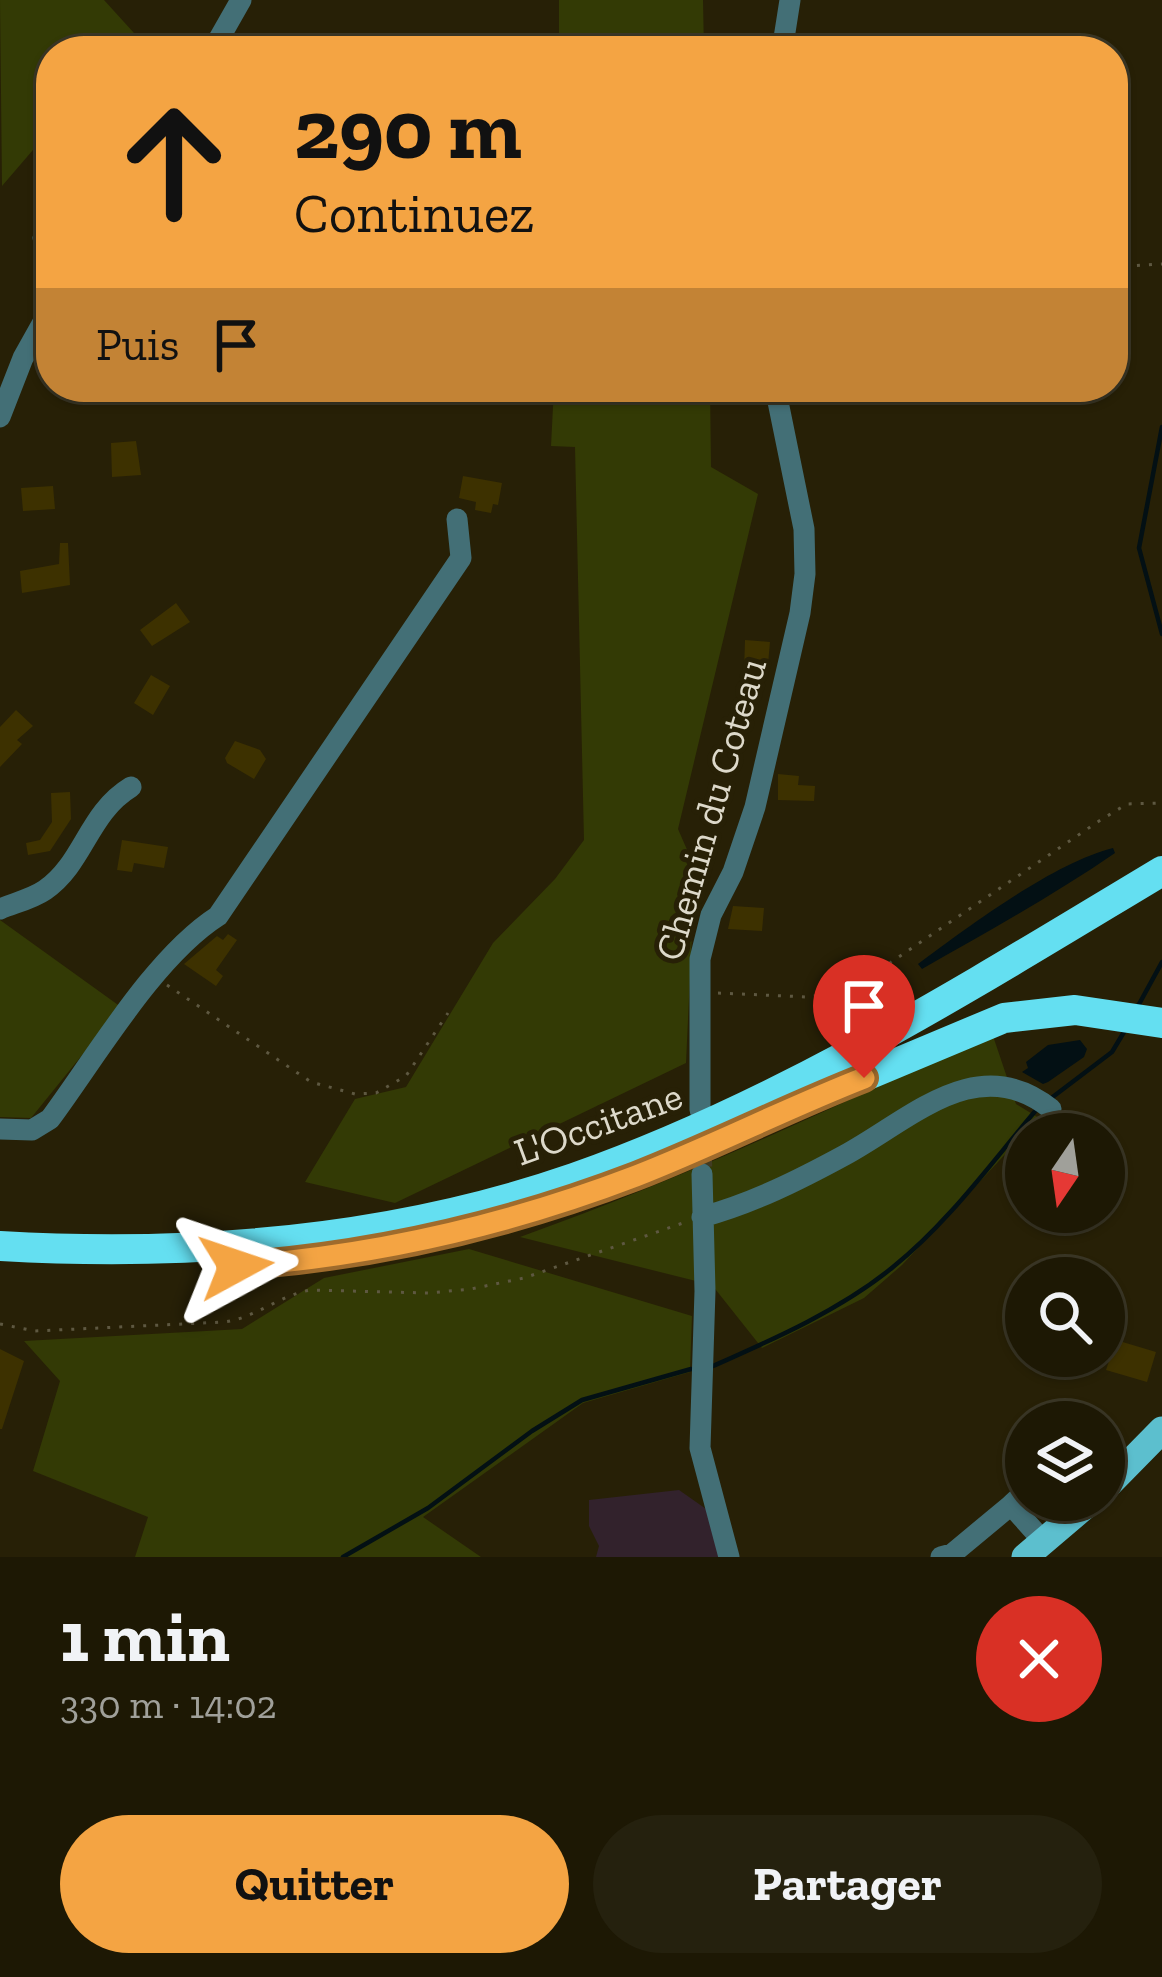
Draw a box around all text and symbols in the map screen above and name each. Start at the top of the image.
text: 290 m [294,79,522,180]
icon: ahead [96,84,252,240]
text: Continuez [294,181,534,246]
icon: arrive [203,312,269,378]
text: Puis [96,318,179,372]
street label: Chemin du Coteau [645,653,776,966]
pin [813,955,915,1078]
icon: arrive [831,973,897,1039]
street label: L'Occitane [508,1071,688,1175]
north arrow [1005,1113,1125,1233]
map controls [1005,1113,1125,1521]
position arrow [173,1203,299,1329]
button: search [1005,1257,1125,1377]
button: layers [1005,1401,1125,1521]
text: 1 min [60,1593,230,1679]
button: close [976,1596,1102,1722]
text: 330 m · 14:02 [60,1681,277,1728]
button: Quitter [60,1815,569,1953]
button: Partager [593,1815,1102,1953]

